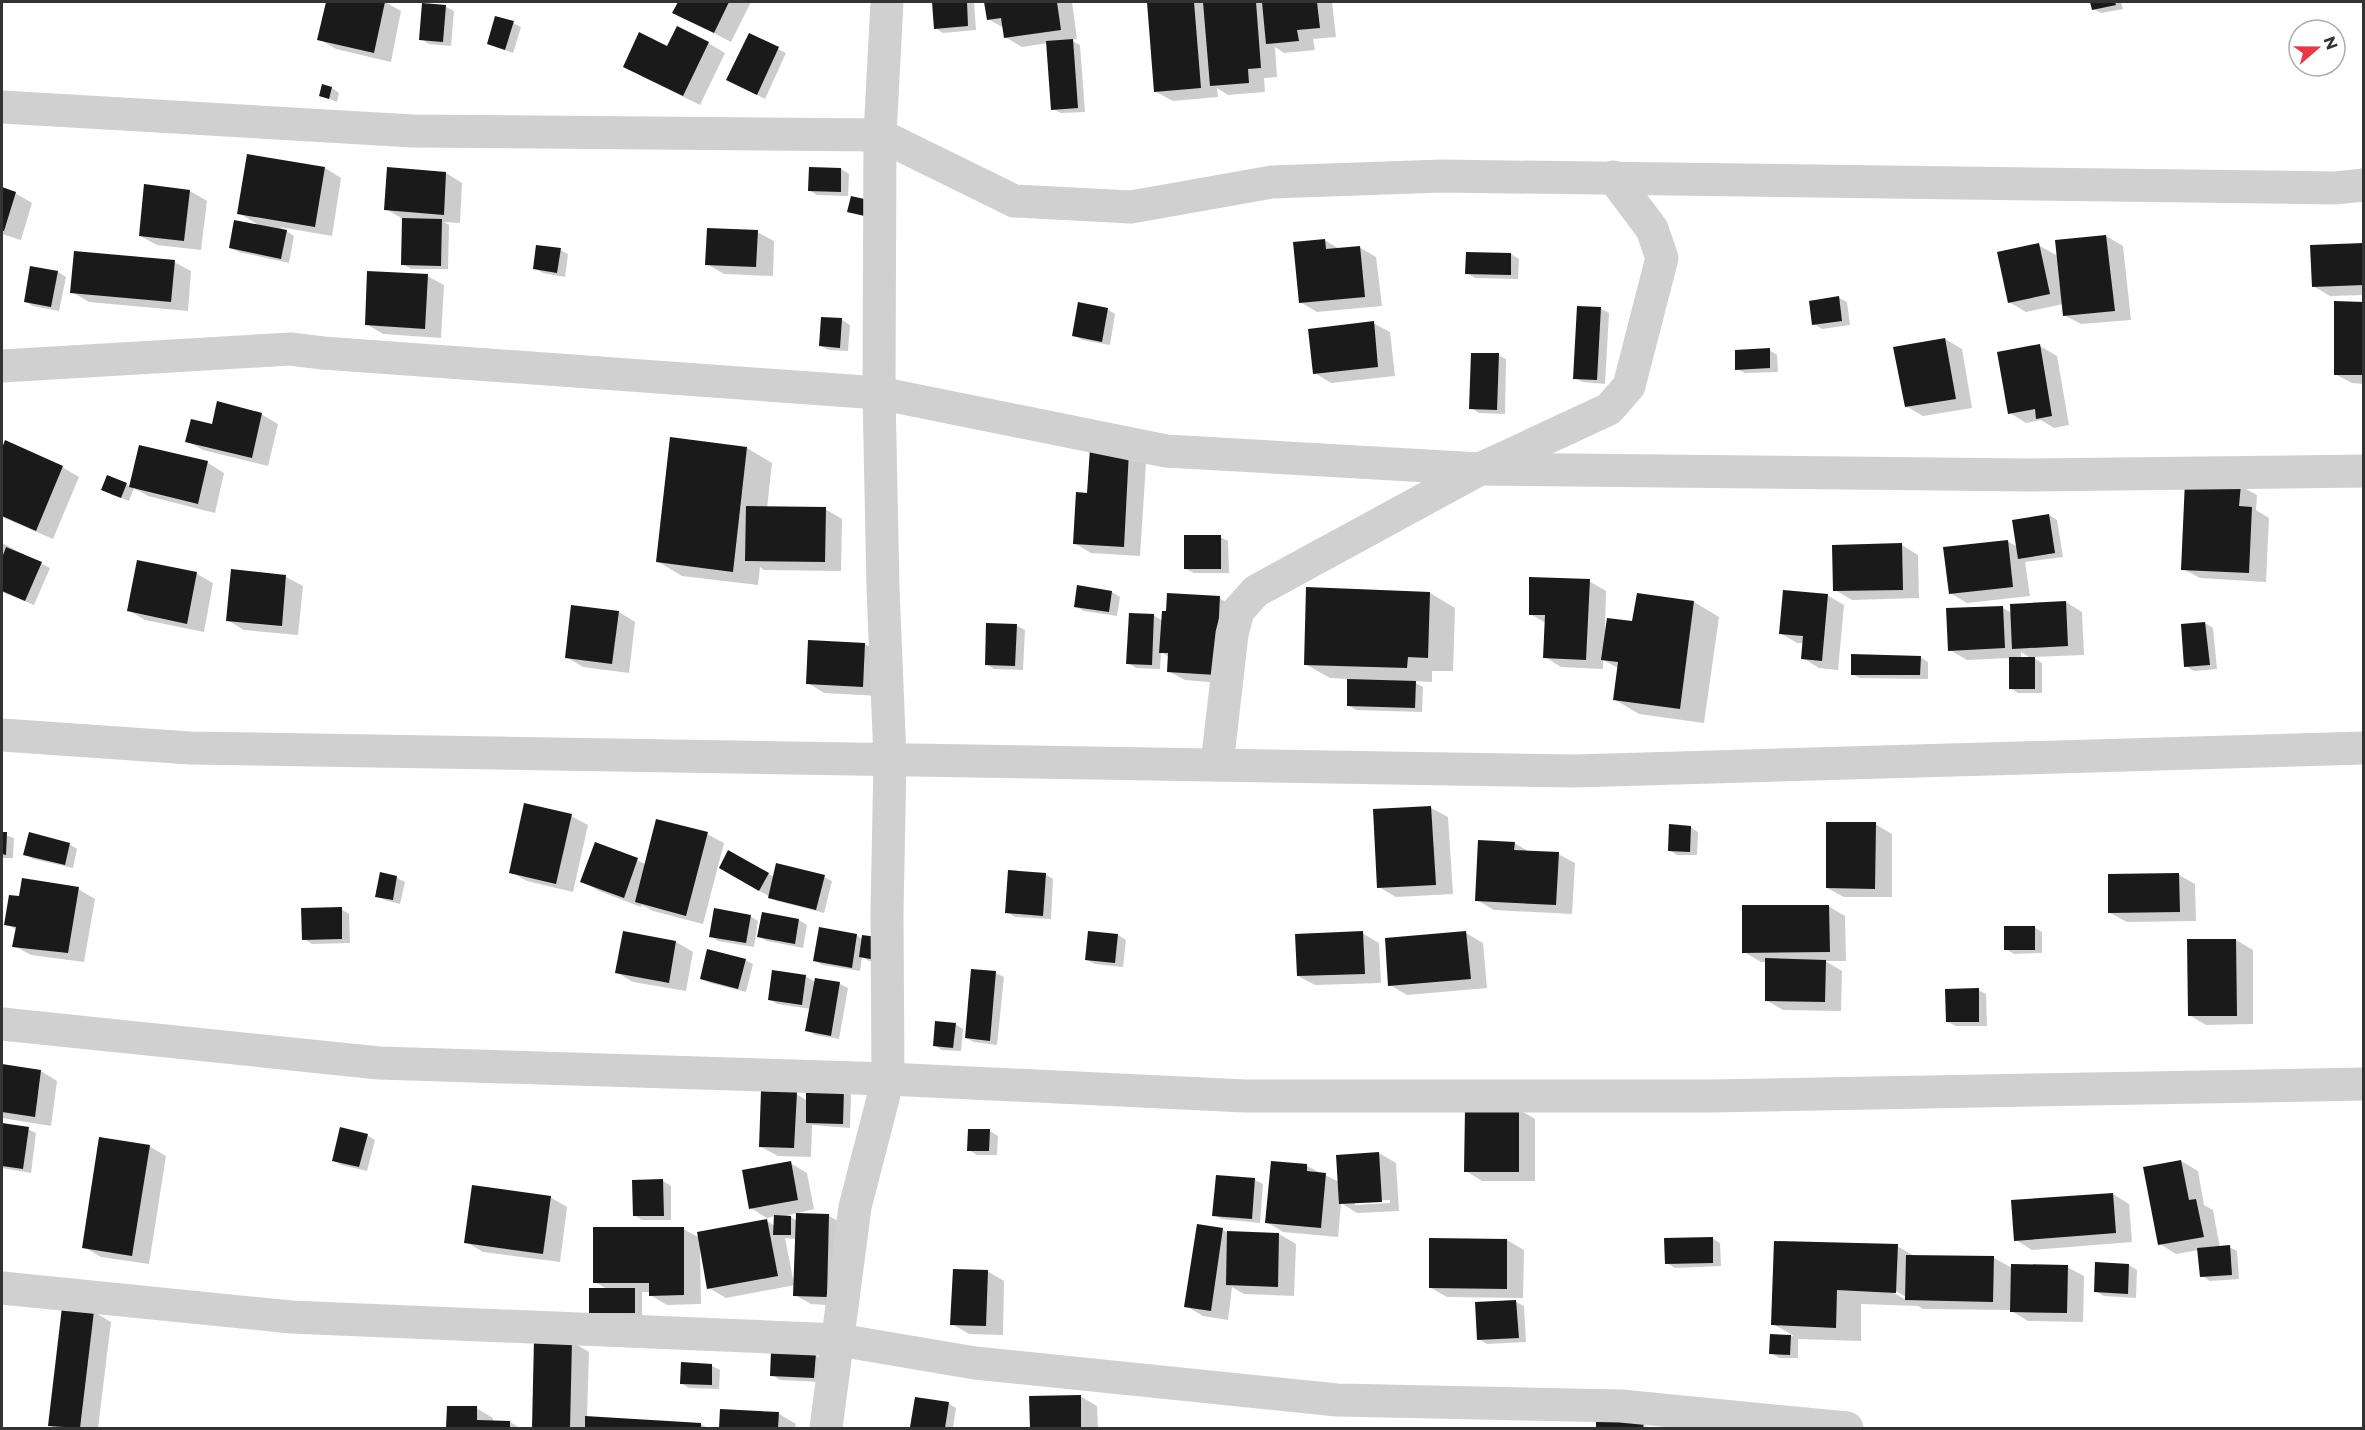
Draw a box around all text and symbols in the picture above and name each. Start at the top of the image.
north arrow [2287,18,2347,78]
text: N [2319,34,2342,52]

